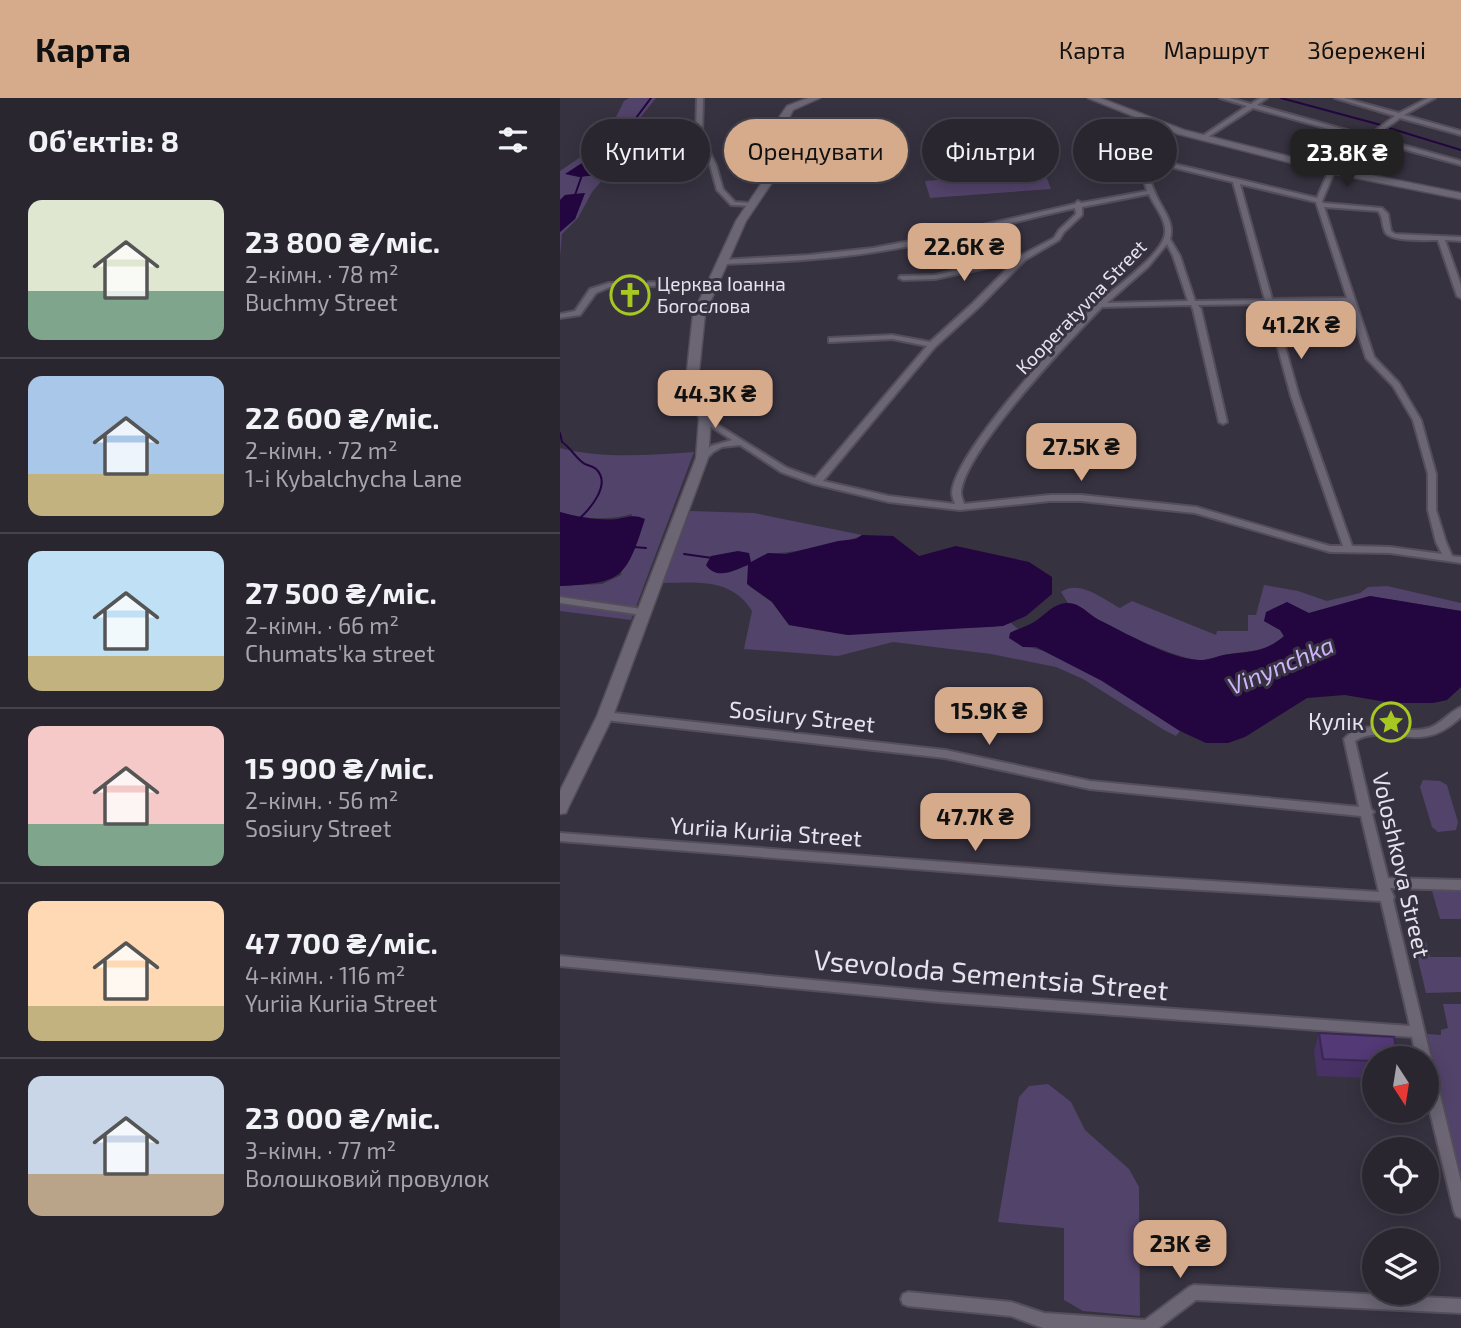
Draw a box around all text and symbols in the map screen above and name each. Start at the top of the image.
text: Карта [35,29,131,69]
text: Карта [1059,35,1125,64]
text: Маршрут [1163,35,1269,64]
text: Збережені [1307,35,1426,64]
chip: Купити [581,119,710,182]
chip: Орендувати [724,119,908,182]
chip: Фільтри [922,119,1059,182]
chip: Нове [1073,119,1177,182]
icon: filters [494,121,532,159]
text: Об’єктів: 8 [28,122,179,158]
pin: 23.8K ₴ [1282,130,1412,189]
text: 23.8K ₴ [1306,138,1388,166]
text: 23 800 ₴/міс. [245,223,440,259]
pin: 22.6K ₴ [899,223,1029,283]
icon: home [84,228,168,312]
text: 22.6K ₴ [924,232,1004,260]
street label: Kooperatyvna Street [1011,235,1151,379]
text: 2-кімн. · 78 m² [245,260,398,288]
place label: Церква Іоанна Богослова [657,272,786,317]
church icon: Церква Іоанна Богослова [609,274,651,316]
text: Buchmy Street [245,288,398,316]
pin: 41.2K ₴ [1236,302,1366,361]
text: 41.2K ₴ [1262,310,1340,338]
pin: 44.3K ₴ [650,370,780,430]
text: 44.3K ₴ [674,379,756,407]
text: 22 600 ₴/міс. [245,399,440,435]
icon: home [84,404,168,488]
pin: 27.5K ₴ [1016,424,1146,483]
text: 27.5K ₴ [1042,432,1120,460]
text: 2-кімн. · 72 m² [245,436,397,464]
text: 1-i Kybalchycha Lane [245,464,462,492]
text: 27 500 ₴/міс. [245,574,437,610]
icon: home [84,579,168,663]
text: 2-кімн. · 66 m² [245,611,399,639]
water label: Vinynchka [1223,629,1338,700]
text: Chumats'ka street [245,639,435,667]
pin: 15.9K ₴ [924,688,1054,747]
street label: Sosiury Street [728,694,877,738]
text: 15.9K ₴ [951,696,1027,724]
place icon: Кулік [1370,701,1412,743]
place label: Кулік [1308,707,1364,736]
text: 15 900 ₴/міс. [245,749,434,785]
icon: home [84,754,168,838]
street label: Voloshkova Street [1367,769,1437,960]
text: 2-кімн. · 56 m² [245,786,398,814]
pin: 47.7K ₴ [910,794,1040,853]
text: 47.7K ₴ [936,802,1014,830]
street label: Yuriia Kuriia Street [669,810,863,852]
text: Sosiury Street [245,814,391,842]
text: 47 700 ₴/міс. [245,924,438,960]
icon: home [84,929,168,1013]
street label: Vsevoloda Sementsia Street [812,942,1170,1006]
text: 4-кімн. · 116 m² [245,961,405,989]
text: Yuriia Kuriia Street [245,989,437,1017]
north arrow [1362,1046,1438,1124]
map controls [1362,1046,1439,1305]
text: 23 000 ₴/міс. [245,1099,440,1135]
icon: home [84,1104,168,1188]
text: 3-кімн. · 77 m² [245,1136,396,1164]
button: locate [1362,1137,1439,1214]
text: Волошковий провулок [245,1164,489,1192]
pin: 23K ₴ [1131,1220,1229,1280]
button: layers [1362,1228,1439,1305]
text: 23K ₴ [1149,1229,1211,1257]

